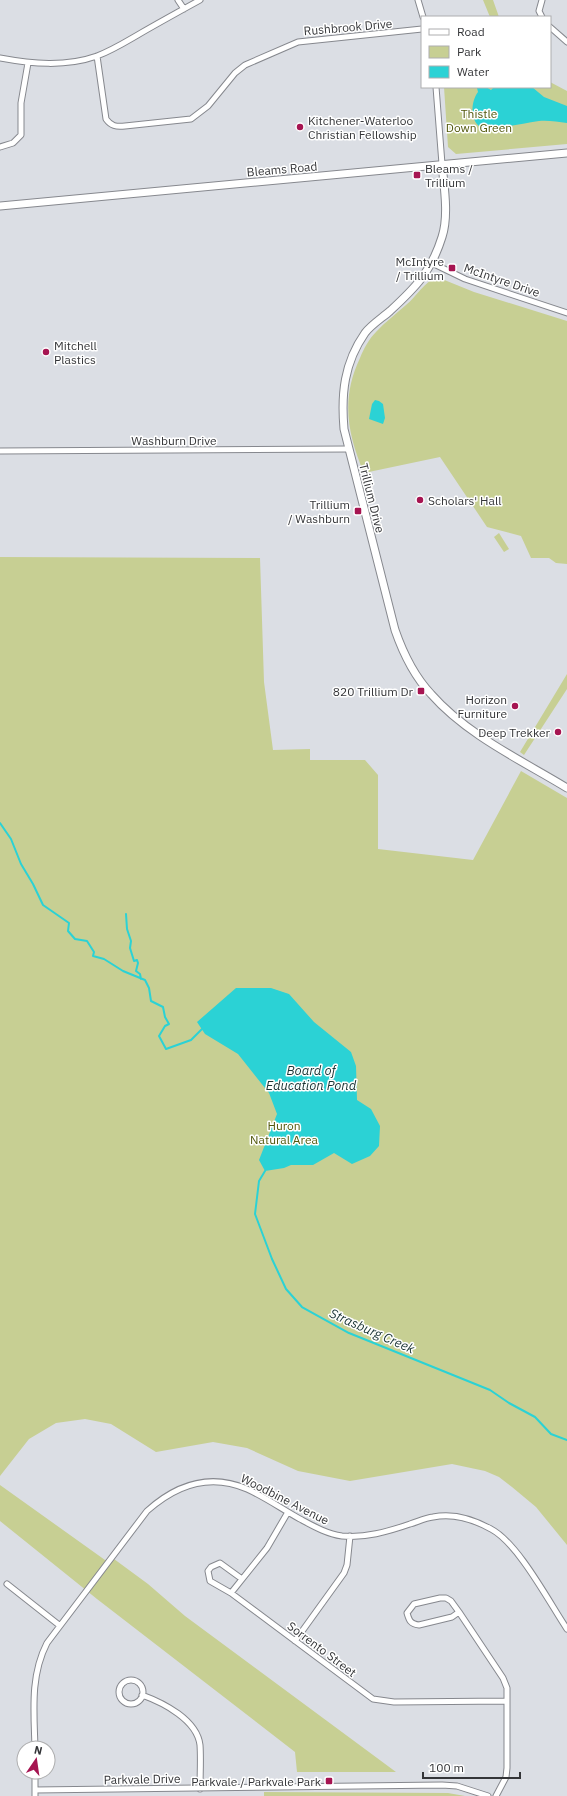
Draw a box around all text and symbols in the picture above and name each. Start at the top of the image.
street label: Rushbrook Drive [303,16,393,38]
legend [421,16,551,88]
text: Road [457,24,485,39]
text: Park [457,44,482,59]
text: Water [457,64,490,79]
park label: Thistle Down Green [446,106,512,135]
place label: Kitchener-Waterloo Christian Fellowship [308,113,417,142]
marker: Kitchener-Waterloo Christian Fellowship [295,122,305,132]
street label: Bleams Road [246,158,318,180]
place label: Bleams / Trillium [425,161,473,190]
marker: Bleams / Trillium [412,170,422,180]
place label: McIntyre / Trillium [395,254,444,283]
street label: McIntyre Drive [462,260,542,300]
marker: McIntyre / Trillium [447,263,457,273]
place label: Mitchell Plastics [54,338,97,367]
marker: Mitchell Plastics [41,347,51,357]
street label: Washburn Drive [131,433,217,448]
street label: Trillium Drive [356,462,388,535]
place label: Scholars' Hall [428,493,501,508]
marker: Scholars' Hall [415,495,425,505]
place label: Trillium / Washburn [288,497,350,526]
marker: Trillium / Washburn [353,506,363,516]
place label: 820 Trillium Dr [333,684,414,699]
marker: 820 Trillium Dr [416,686,426,696]
place label: Horizon Furniture [458,692,507,721]
marker: Horizon Furniture [510,701,520,711]
place label: Deep Trekker [478,725,551,740]
marker: Deep Trekker [553,727,563,737]
water label: Board of Education Pond [266,1062,357,1094]
park label: Huron Natural Area [250,1118,318,1147]
water label: Strasburg Creek [327,1305,417,1357]
street label: Woodbine Avenue [238,1470,332,1528]
street label: Sorrento Street [285,1618,359,1680]
north arrow [16,1740,56,1780]
text: N [33,1743,44,1758]
scale bar [423,1754,520,1780]
text: 100 m [429,1760,464,1775]
street label: Parkvale Drive [103,1771,181,1787]
place label: Parkvale / Parkvale Park [191,1774,322,1789]
marker: Parkvale / Parkvale Park [324,1776,334,1786]

